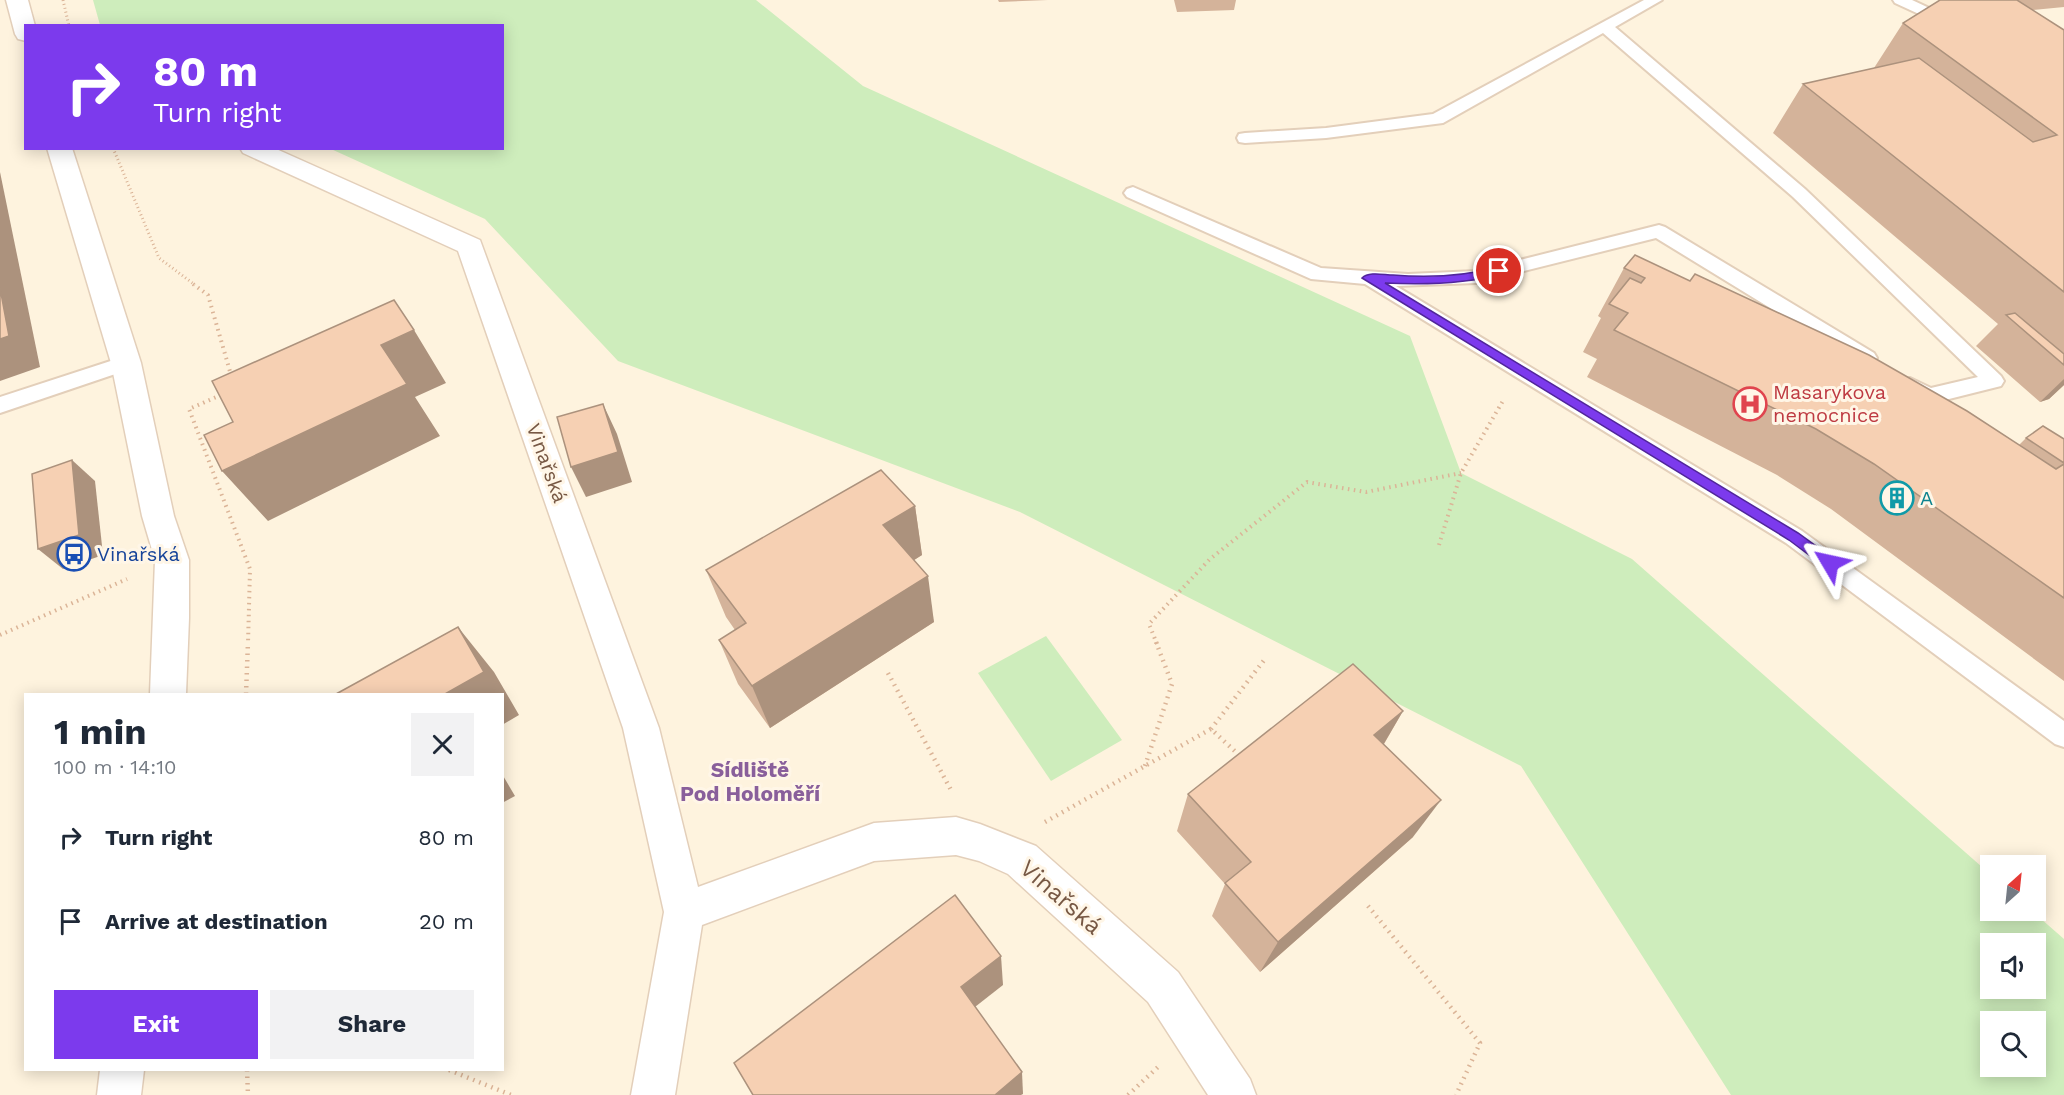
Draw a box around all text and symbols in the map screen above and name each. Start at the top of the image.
text: 80 m [153,47,258,96]
icon: right [54,48,132,126]
text: Turn right [153,97,282,129]
pin [1473,245,1524,296]
icon: arrive [1482,254,1515,287]
place label: Masarykova nemocnice [1773,380,1886,427]
hospital icon: Masarykova nemocnice [1732,386,1768,422]
street label: Vinařská [522,420,572,506]
building icon: A [1879,480,1915,516]
place label: A [1920,486,1933,510]
position arrow [1798,531,1862,595]
bus stop icon: Vinařská [56,536,92,572]
place label: Vinařská [97,542,180,566]
text: 1 min [54,711,146,753]
button: close [411,713,474,776]
text: 100 m · 14:10 [54,755,177,779]
district label: Sídliště Pod Holoměří [680,757,821,806]
icon: right [54,821,87,854]
text: Turn right [105,825,212,850]
text: 80 m [418,825,474,850]
street label: Vinařská [1014,854,1108,940]
north arrow [1980,855,2046,921]
map controls [1980,855,2046,1077]
icon: arrive [54,905,87,938]
text: Arrive at destination [105,909,328,934]
text: 20 m [419,909,474,934]
button: sound [1980,933,2046,999]
button: Exit [54,990,258,1059]
button: Share [270,990,474,1059]
button: search [1980,1011,2046,1077]

